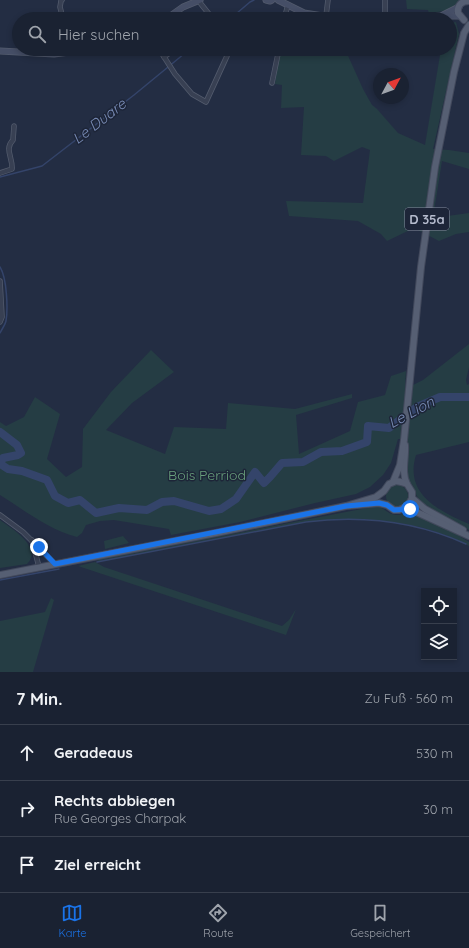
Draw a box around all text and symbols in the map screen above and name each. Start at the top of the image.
search box [12,12,457,56]
icon: search [26,23,48,45]
text: Hier suchen [58,25,139,44]
north arrow [373,68,409,104]
water label: Le Duare [68,94,130,148]
road number: D 35a [405,208,449,230]
water label: Le Lion [385,392,438,432]
park label: Bois Perriod [168,466,246,484]
route start [401,500,419,518]
route end [30,538,48,556]
map controls [421,588,457,660]
button: locate [421,588,457,624]
button: layers [421,624,457,660]
text: 7 Min. [16,688,62,709]
text: Zu Fuß · 560 m [364,690,453,706]
icon: ahead [16,742,38,764]
text: Geradeaus [54,743,133,762]
text: 530 m [416,745,453,761]
text: Rechts abbiegen [54,791,175,810]
icon: right [16,798,38,820]
text: 30 m [423,801,453,817]
text: Rue Georges Charpak [54,810,186,826]
icon: arrive [16,854,38,876]
text: Ziel erreicht [54,855,141,874]
tab: Karte [58,902,87,940]
tab: Route [203,902,233,940]
tab: Gespeichert [350,902,411,940]

